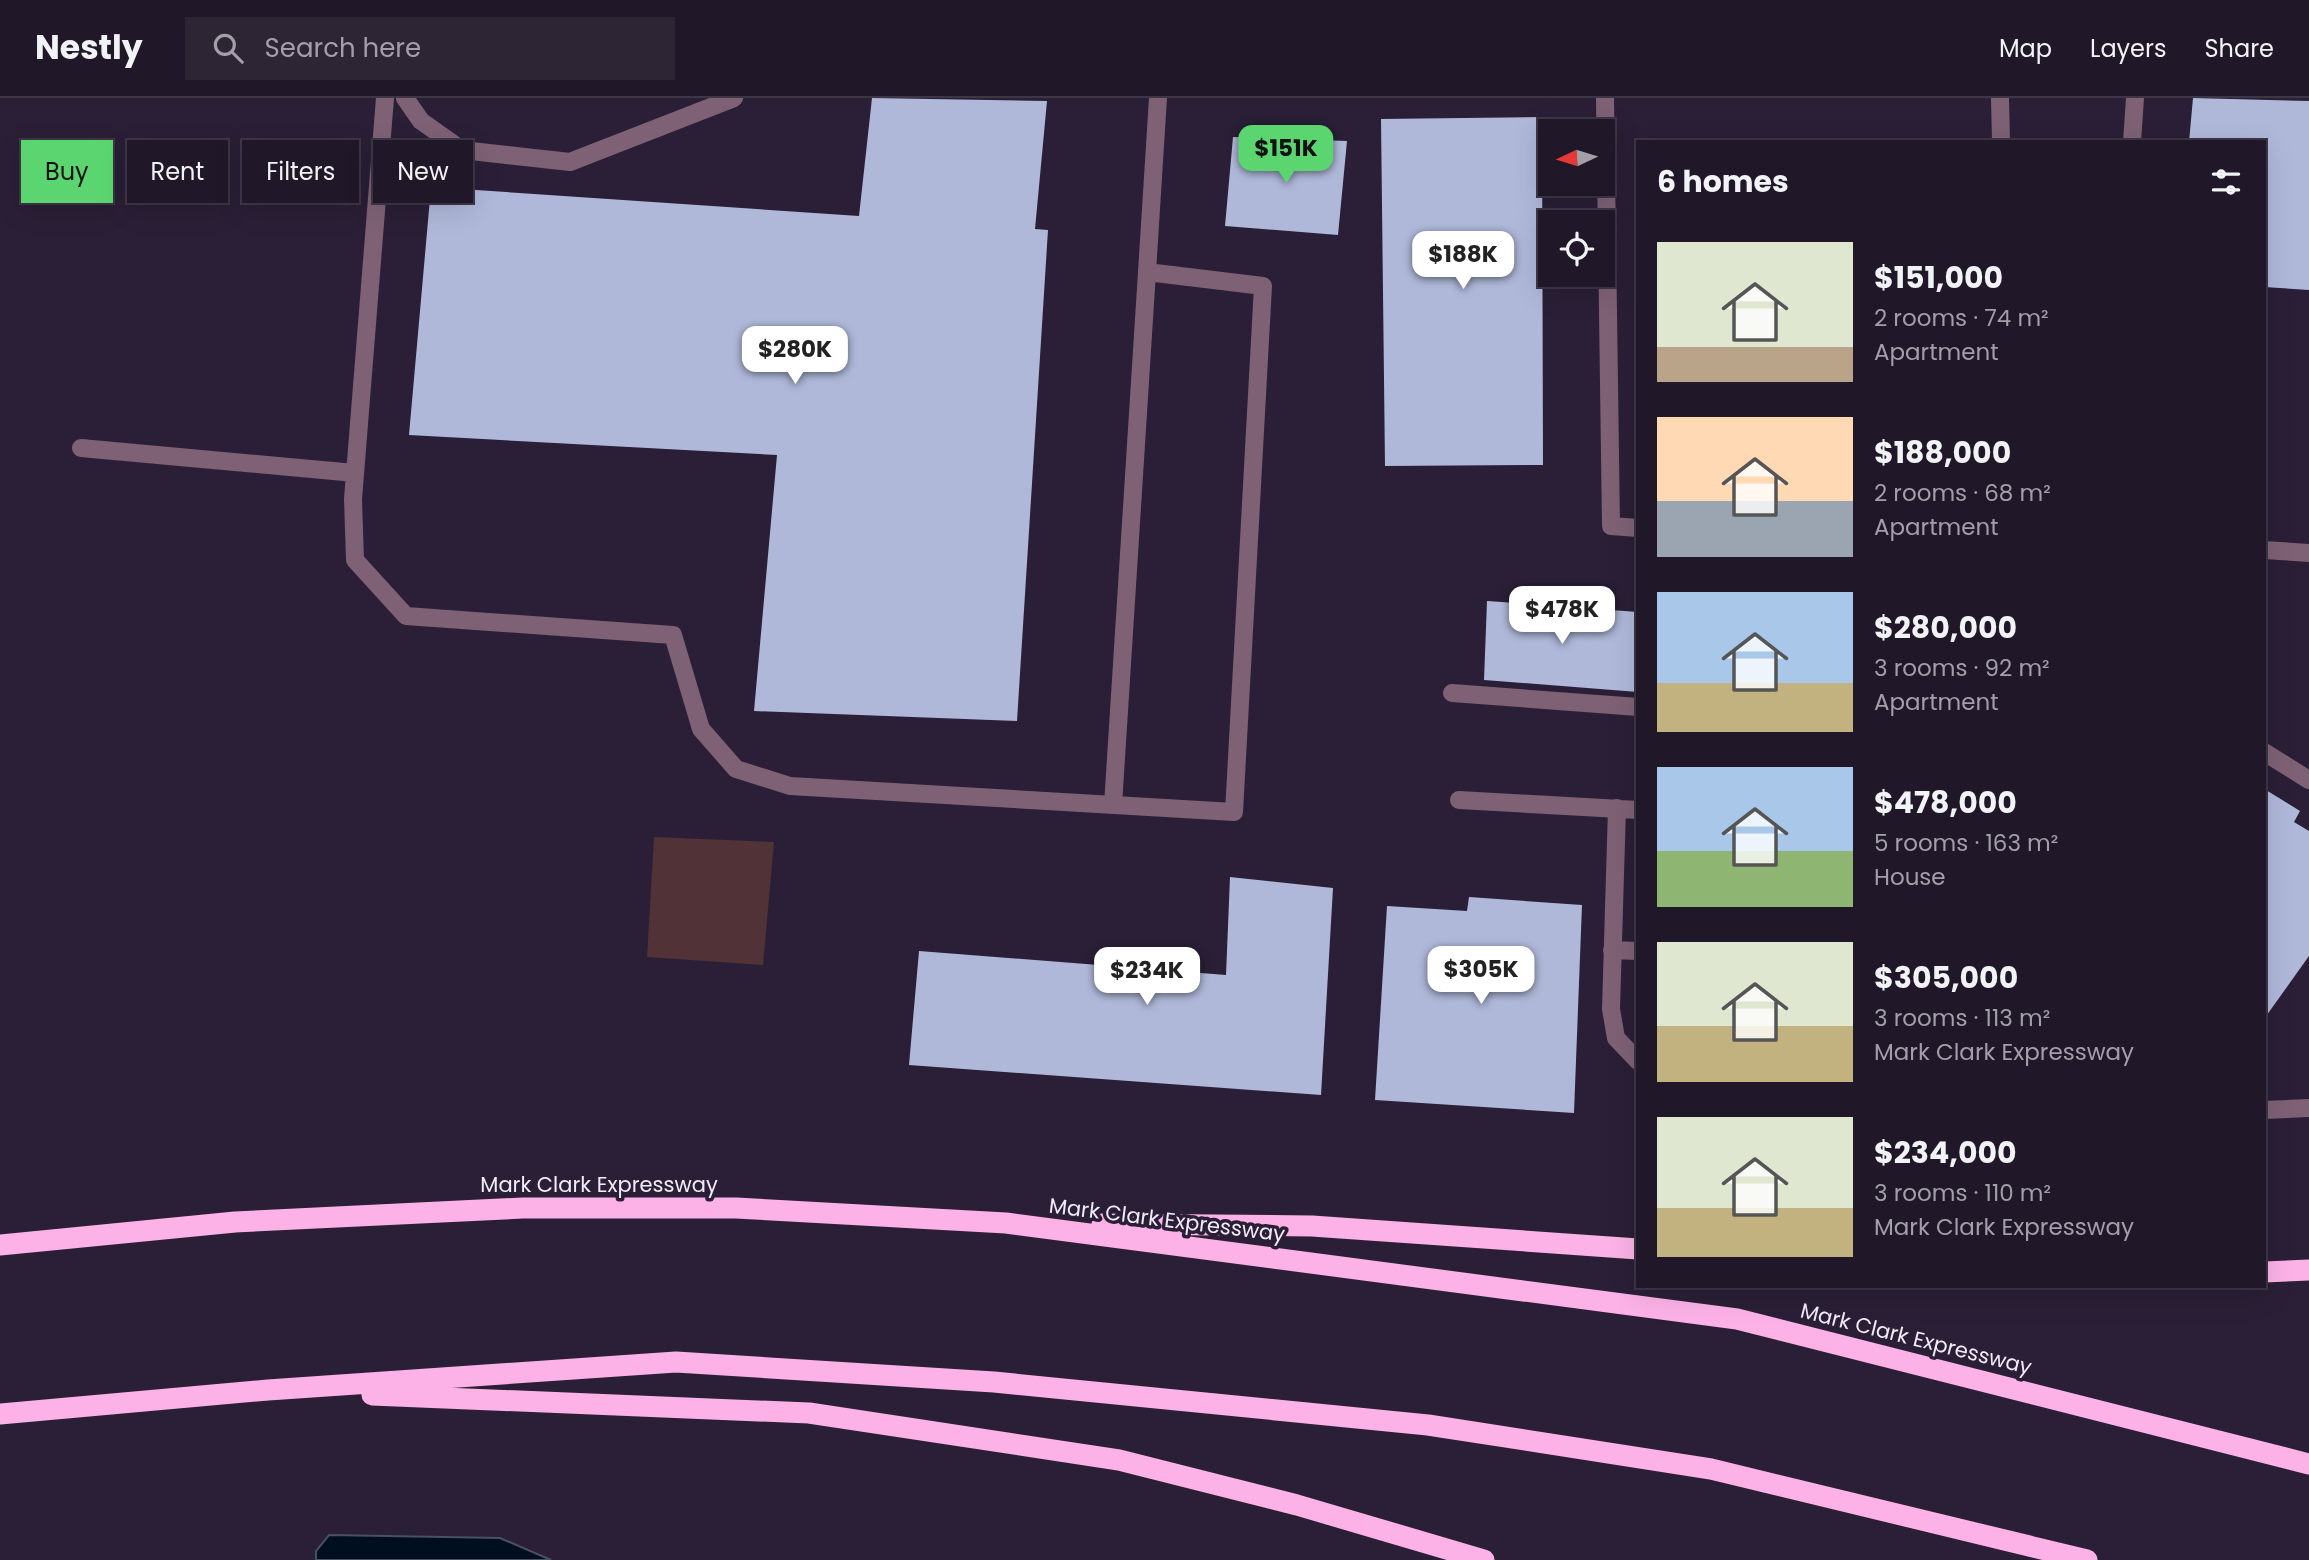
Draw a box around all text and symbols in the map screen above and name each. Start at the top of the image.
search box [185,17,675,80]
text: Nestly [35,24,143,71]
icon: search [209,29,247,67]
text: Search here [265,30,421,66]
text: Map [1999,32,2052,65]
text: Layers [2090,32,2166,65]
text: Share [2204,32,2274,65]
north arrow [1538,119,1615,196]
map controls [1538,119,1615,287]
pin: $151K [1237,126,1335,185]
text: $151K [1254,132,1318,164]
chip: Buy [21,140,113,203]
chip: Rent [127,140,228,203]
chip: Filters [242,140,359,203]
chip: New [373,140,473,203]
text: 6 homes [1657,160,1789,203]
icon: filters [2207,163,2245,201]
button: locate [1538,210,1615,287]
pin: $188K [1414,232,1512,291]
text: $188K [1428,238,1498,270]
text: $151,000 [1874,256,2003,299]
icon: home [1713,270,1797,354]
text: 2 rooms · 74 m² [1874,302,2049,334]
pin: $280K [746,327,844,386]
text: $280K [758,333,832,365]
text: Apartment [1874,336,1999,368]
text: $188,000 [1874,431,2011,474]
icon: home [1713,445,1797,529]
text: 2 rooms · 68 m² [1874,477,2051,509]
text: Apartment [1874,511,1999,543]
pin: $478K [1513,587,1611,646]
text: $478K [1525,593,1599,625]
text: $280,000 [1874,606,2017,649]
icon: home [1713,620,1797,704]
text: 3 rooms · 92 m² [1874,652,2050,684]
text: Apartment [1874,686,1999,718]
text: $478,000 [1874,781,2017,824]
icon: home [1713,795,1797,879]
text: 5 rooms · 163 m² [1874,827,2058,859]
text: House [1874,861,1946,893]
pin: $305K [1432,946,1530,1006]
pin: $234K [1098,948,1196,1007]
text: $305K [1443,953,1519,985]
text: $234K [1110,954,1184,986]
text: $305,000 [1874,956,2018,999]
icon: home [1713,970,1797,1054]
text: 3 rooms · 113 m² [1874,1002,2050,1034]
text: Mark Clark Expressway [1874,1036,2134,1068]
text: $234,000 [1874,1131,2017,1174]
icon: home [1713,1145,1797,1229]
street label: Mark Clark Expressway [480,1170,718,1199]
text: 3 rooms · 110 m² [1874,1177,2051,1209]
street label: Mark Clark Expressway [1047,1191,1287,1248]
text: Mark Clark Expressway [1874,1211,2134,1243]
street label: Mark Clark Expressway [1797,1296,2035,1381]

